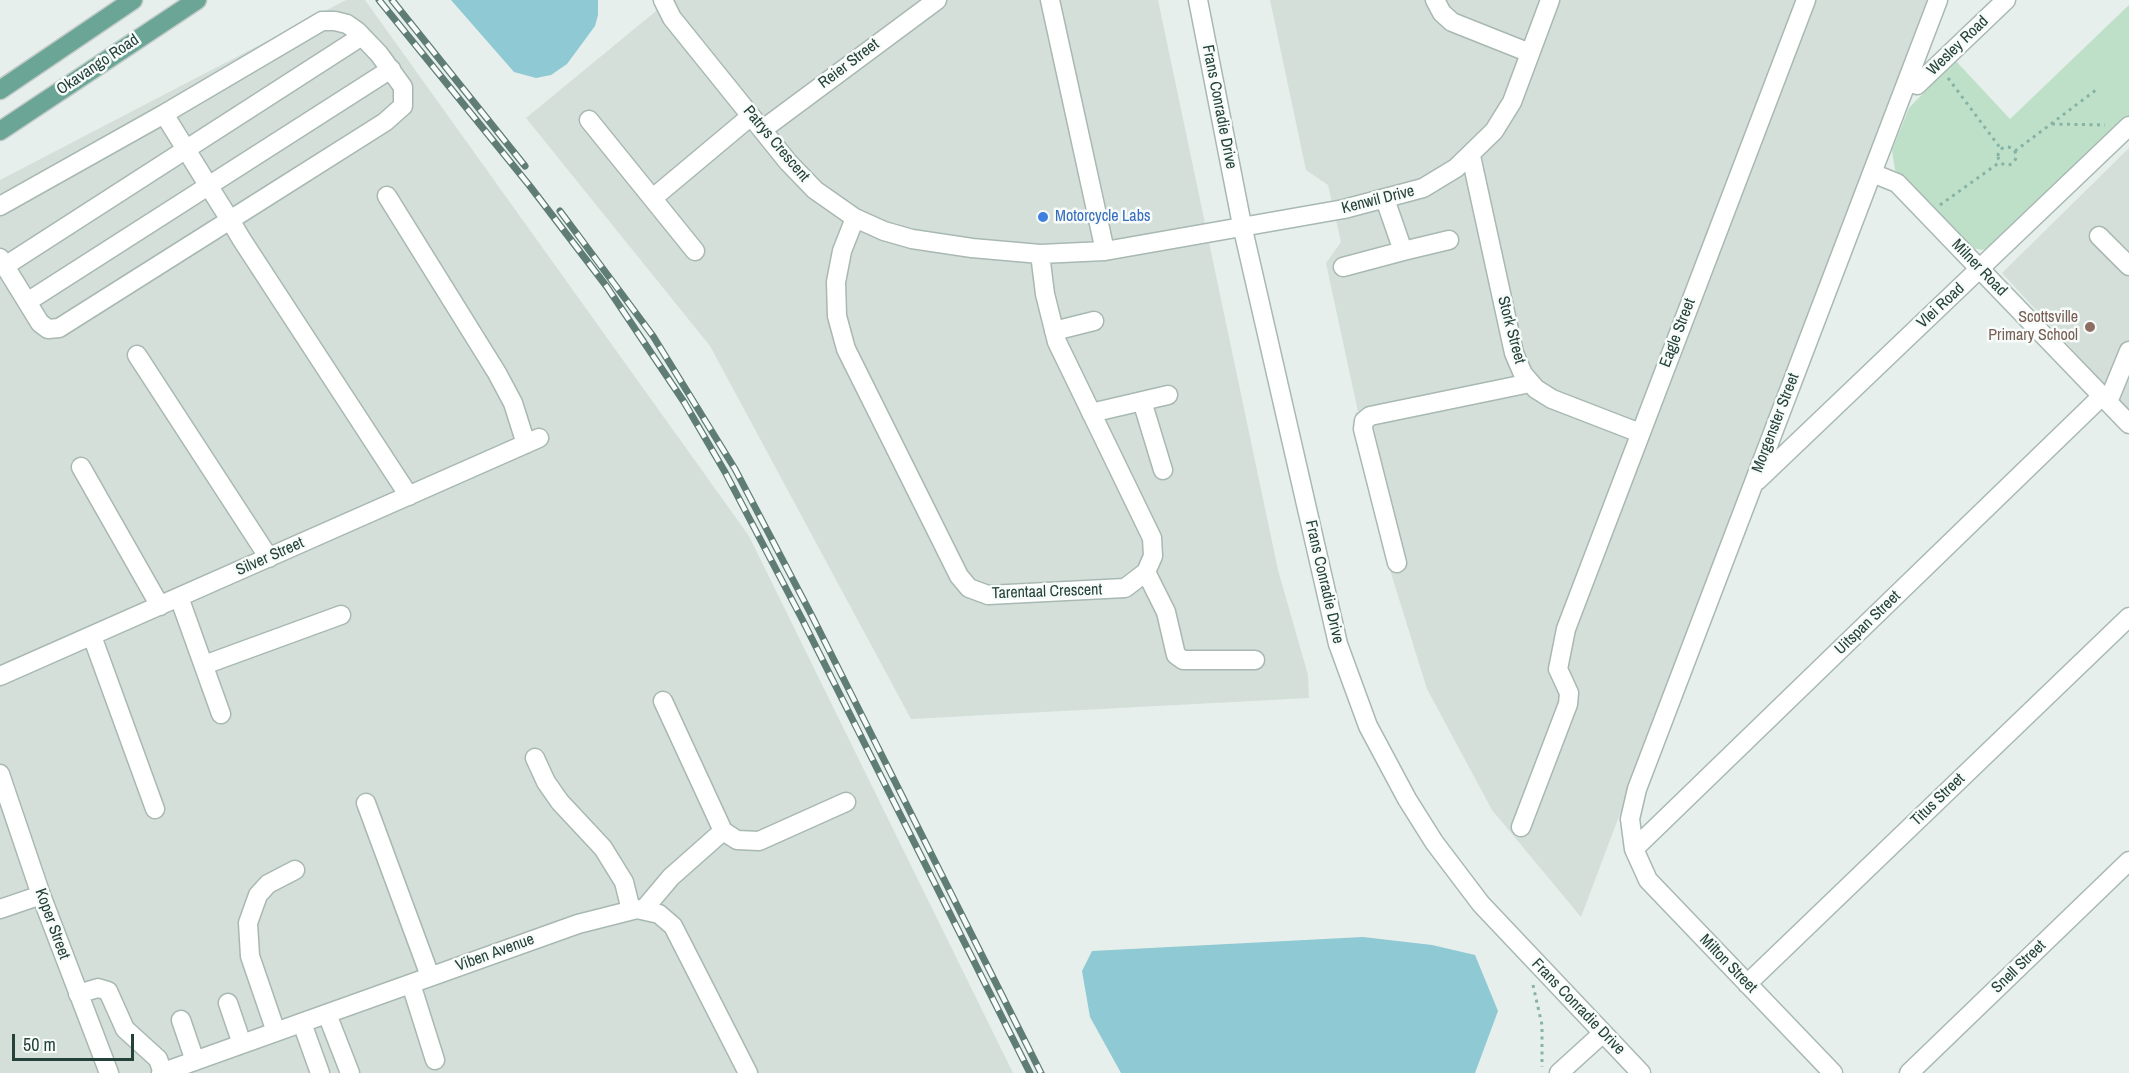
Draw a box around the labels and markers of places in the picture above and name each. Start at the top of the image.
place label: Motorcycle Labs [1055,207,1151,227]
marker: Motorcycle Labs [1036,210,1050,224]
place label: Scottsville Primary School [1988,308,2078,346]
marker: Scottsville Primary School [2083,320,2097,334]

